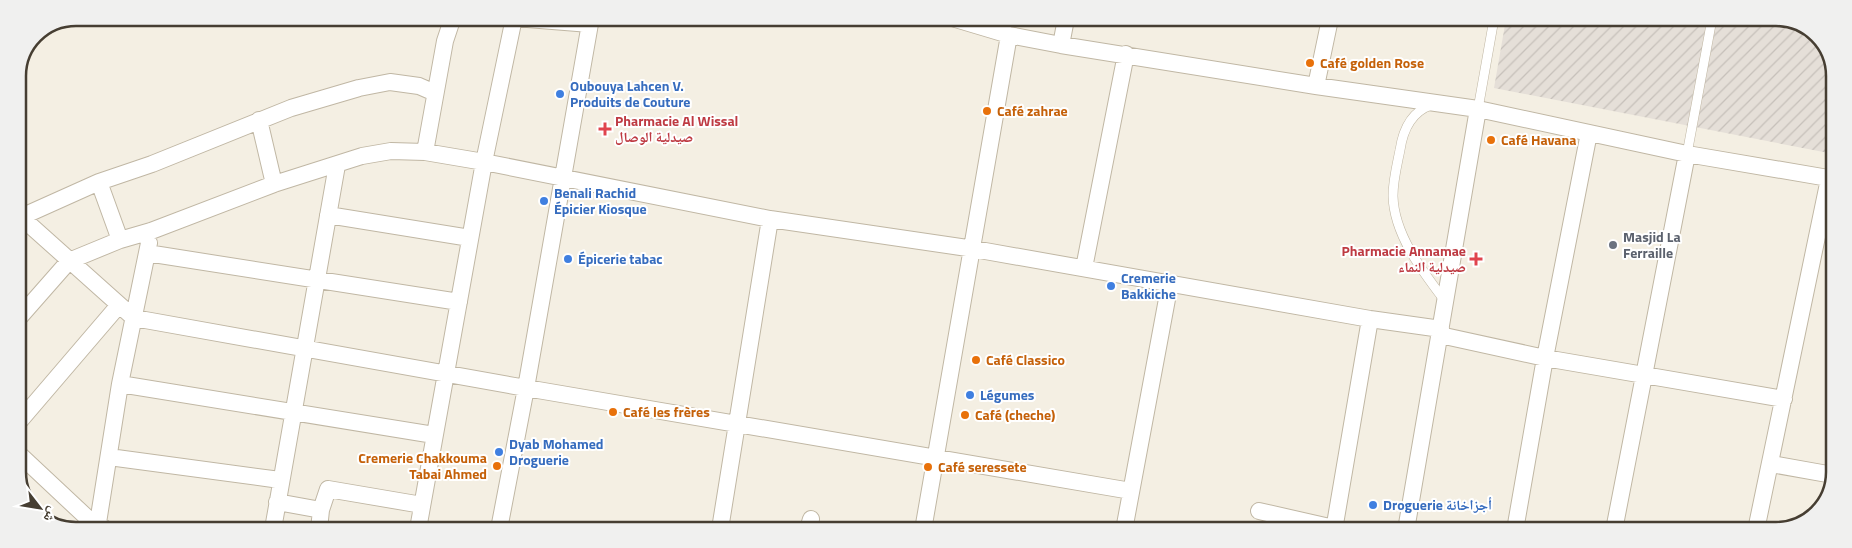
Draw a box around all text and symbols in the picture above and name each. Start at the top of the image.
place label: Café golden Rose [1320,52,1424,73]
marker: Café golden Rose [1304,57,1316,69]
place label: Oubouya Lahcen V. Produits de Couture [570,75,691,112]
marker: Oubouya Lahcen V. Produits de Couture [554,88,566,100]
place label: Café zahrae [997,100,1068,121]
marker: Café zahrae [981,105,993,117]
place label: Pharmacie Al Wissal صيدلية الوصال [615,110,738,147]
marker: Pharmacie Al Wissal صيدلية الوصال [599,123,611,135]
place label: Café Havana [1501,129,1576,150]
marker: Café Havana [1485,134,1497,146]
place label: Benali Rachid Épicier Kiosque [554,182,647,219]
marker: Benali Rachid Épicier Kiosque [538,195,550,207]
place label: Masjid La Ferraille [1623,226,1681,263]
marker: Masjid La Ferraille [1607,239,1619,251]
place label: Pharmacie Annamae صيدلية النماء [1342,240,1466,277]
place label: Épicerie tabac [578,248,663,269]
marker: Épicerie tabac [562,253,574,265]
marker: Pharmacie Annamae صيدلية النماء [1470,253,1482,265]
place label: Cremerie Bakkiche [1121,267,1176,304]
marker: Cremerie Bakkiche [1105,280,1117,292]
place label: Café Classico [986,349,1065,370]
marker: Café Classico [970,354,982,366]
place label: Légumes [980,384,1035,405]
marker: Légumes [964,389,976,401]
place label: Café les frères [623,401,710,422]
place label: Café (cheche) [975,404,1055,425]
marker: Café les frères [607,406,619,418]
marker: Café (cheche) [959,409,971,421]
place label: Dyab Mohamed Droguerie [509,433,604,470]
marker: Dyab Mohamed Droguerie [493,446,505,458]
place label: Cremerie Chakkouma Tabai Ahmed [358,447,487,484]
place label: Café seressete [938,456,1027,477]
marker: Cremerie Chakkouma Tabai Ahmed [491,460,503,472]
marker: Café seressete [922,461,934,473]
north arrow [15,483,65,533]
place label: Droguerie أجزاخانة [1383,494,1492,515]
marker: Droguerie أجزاخانة [1367,499,1379,511]
text: ش [39,503,64,527]

